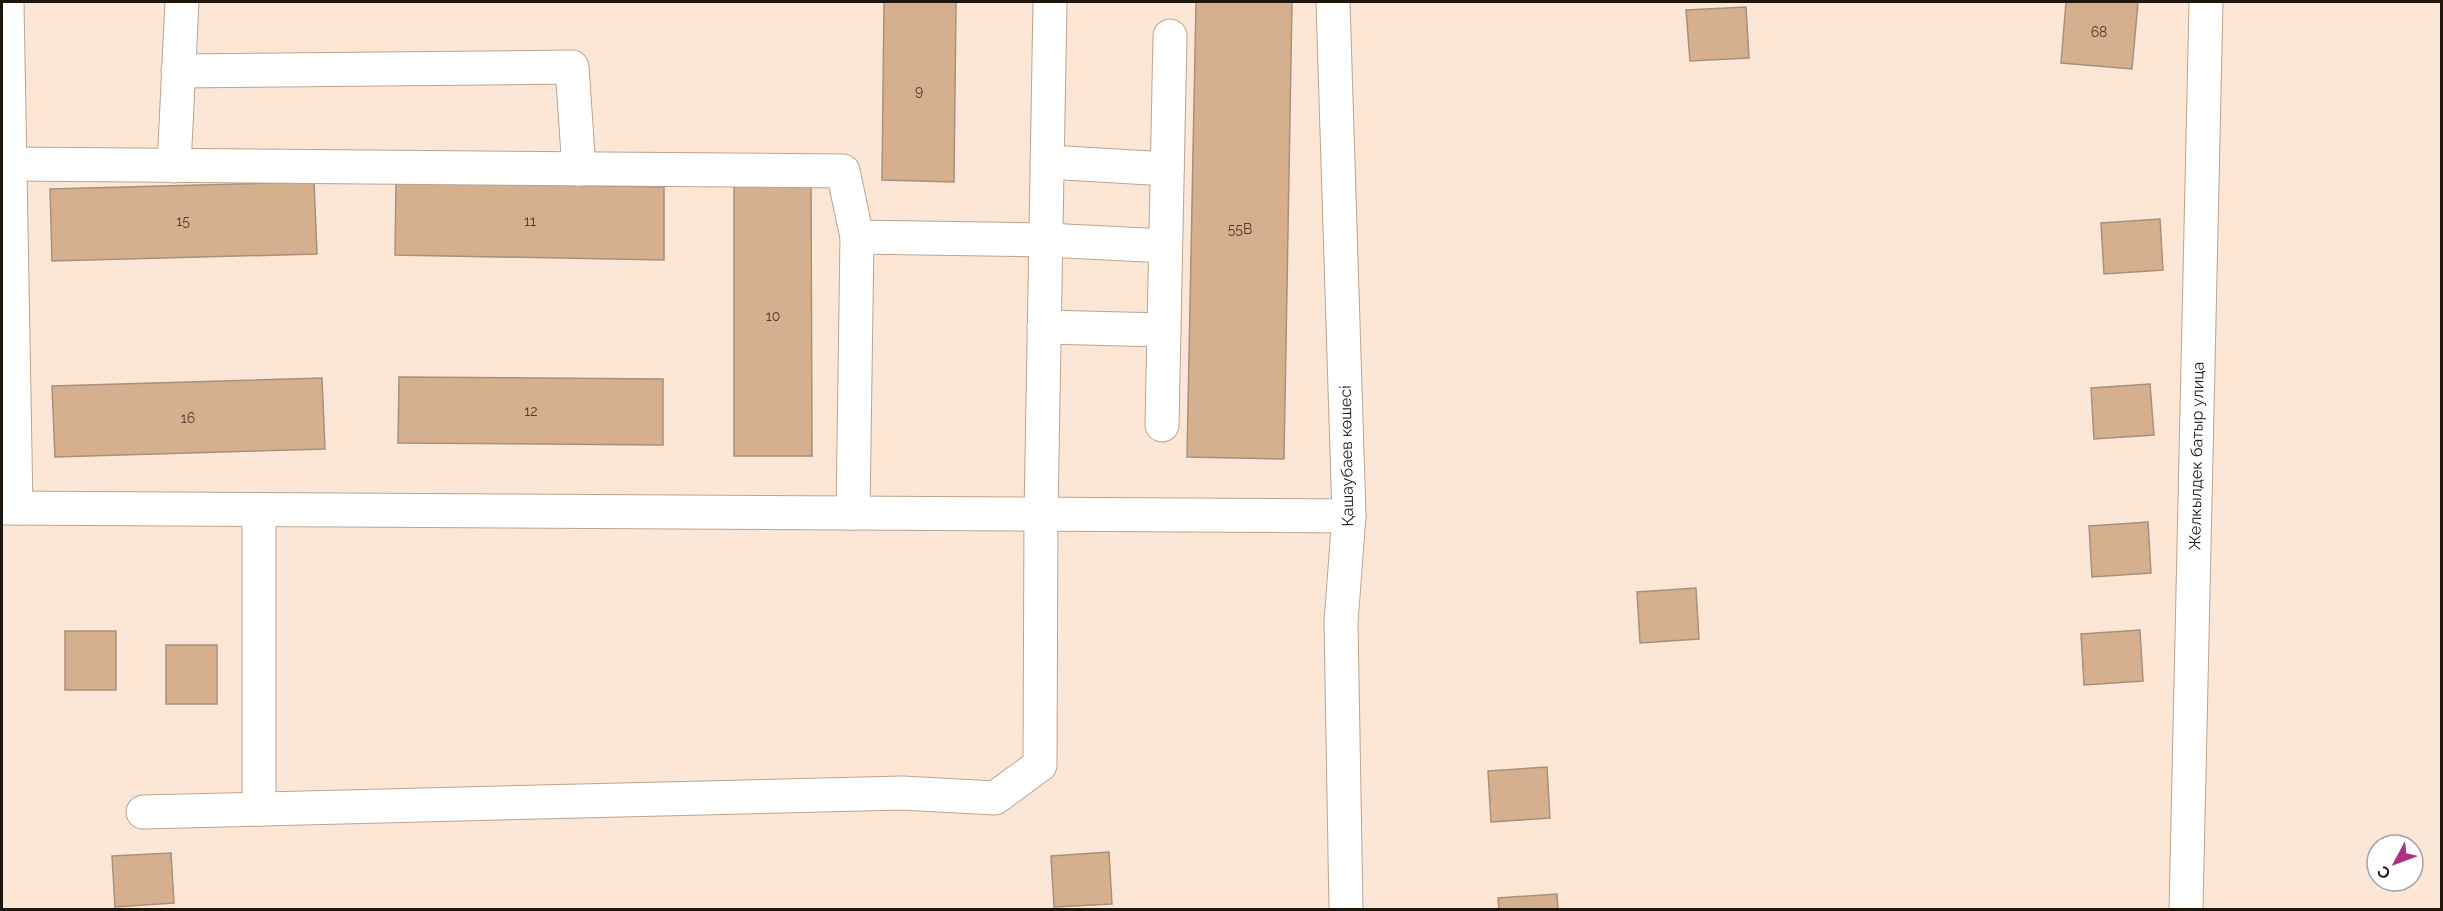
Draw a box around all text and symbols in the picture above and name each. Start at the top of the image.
house number: 68 [2091,24,2107,40]
house number: 9 [915,83,923,99]
house number: 15 [176,213,190,229]
house number: 11 [524,213,536,229]
house number: 55В [1228,221,1252,237]
house number: 10 [766,308,780,324]
street label: Желкылдек батыр улица [2185,362,2208,551]
street label: Қашаубаев көшесі [1336,385,1357,527]
house number: 12 [524,403,538,419]
house number: 16 [181,410,195,426]
north arrow [2365,833,2425,893]
text: С [2373,862,2395,883]

